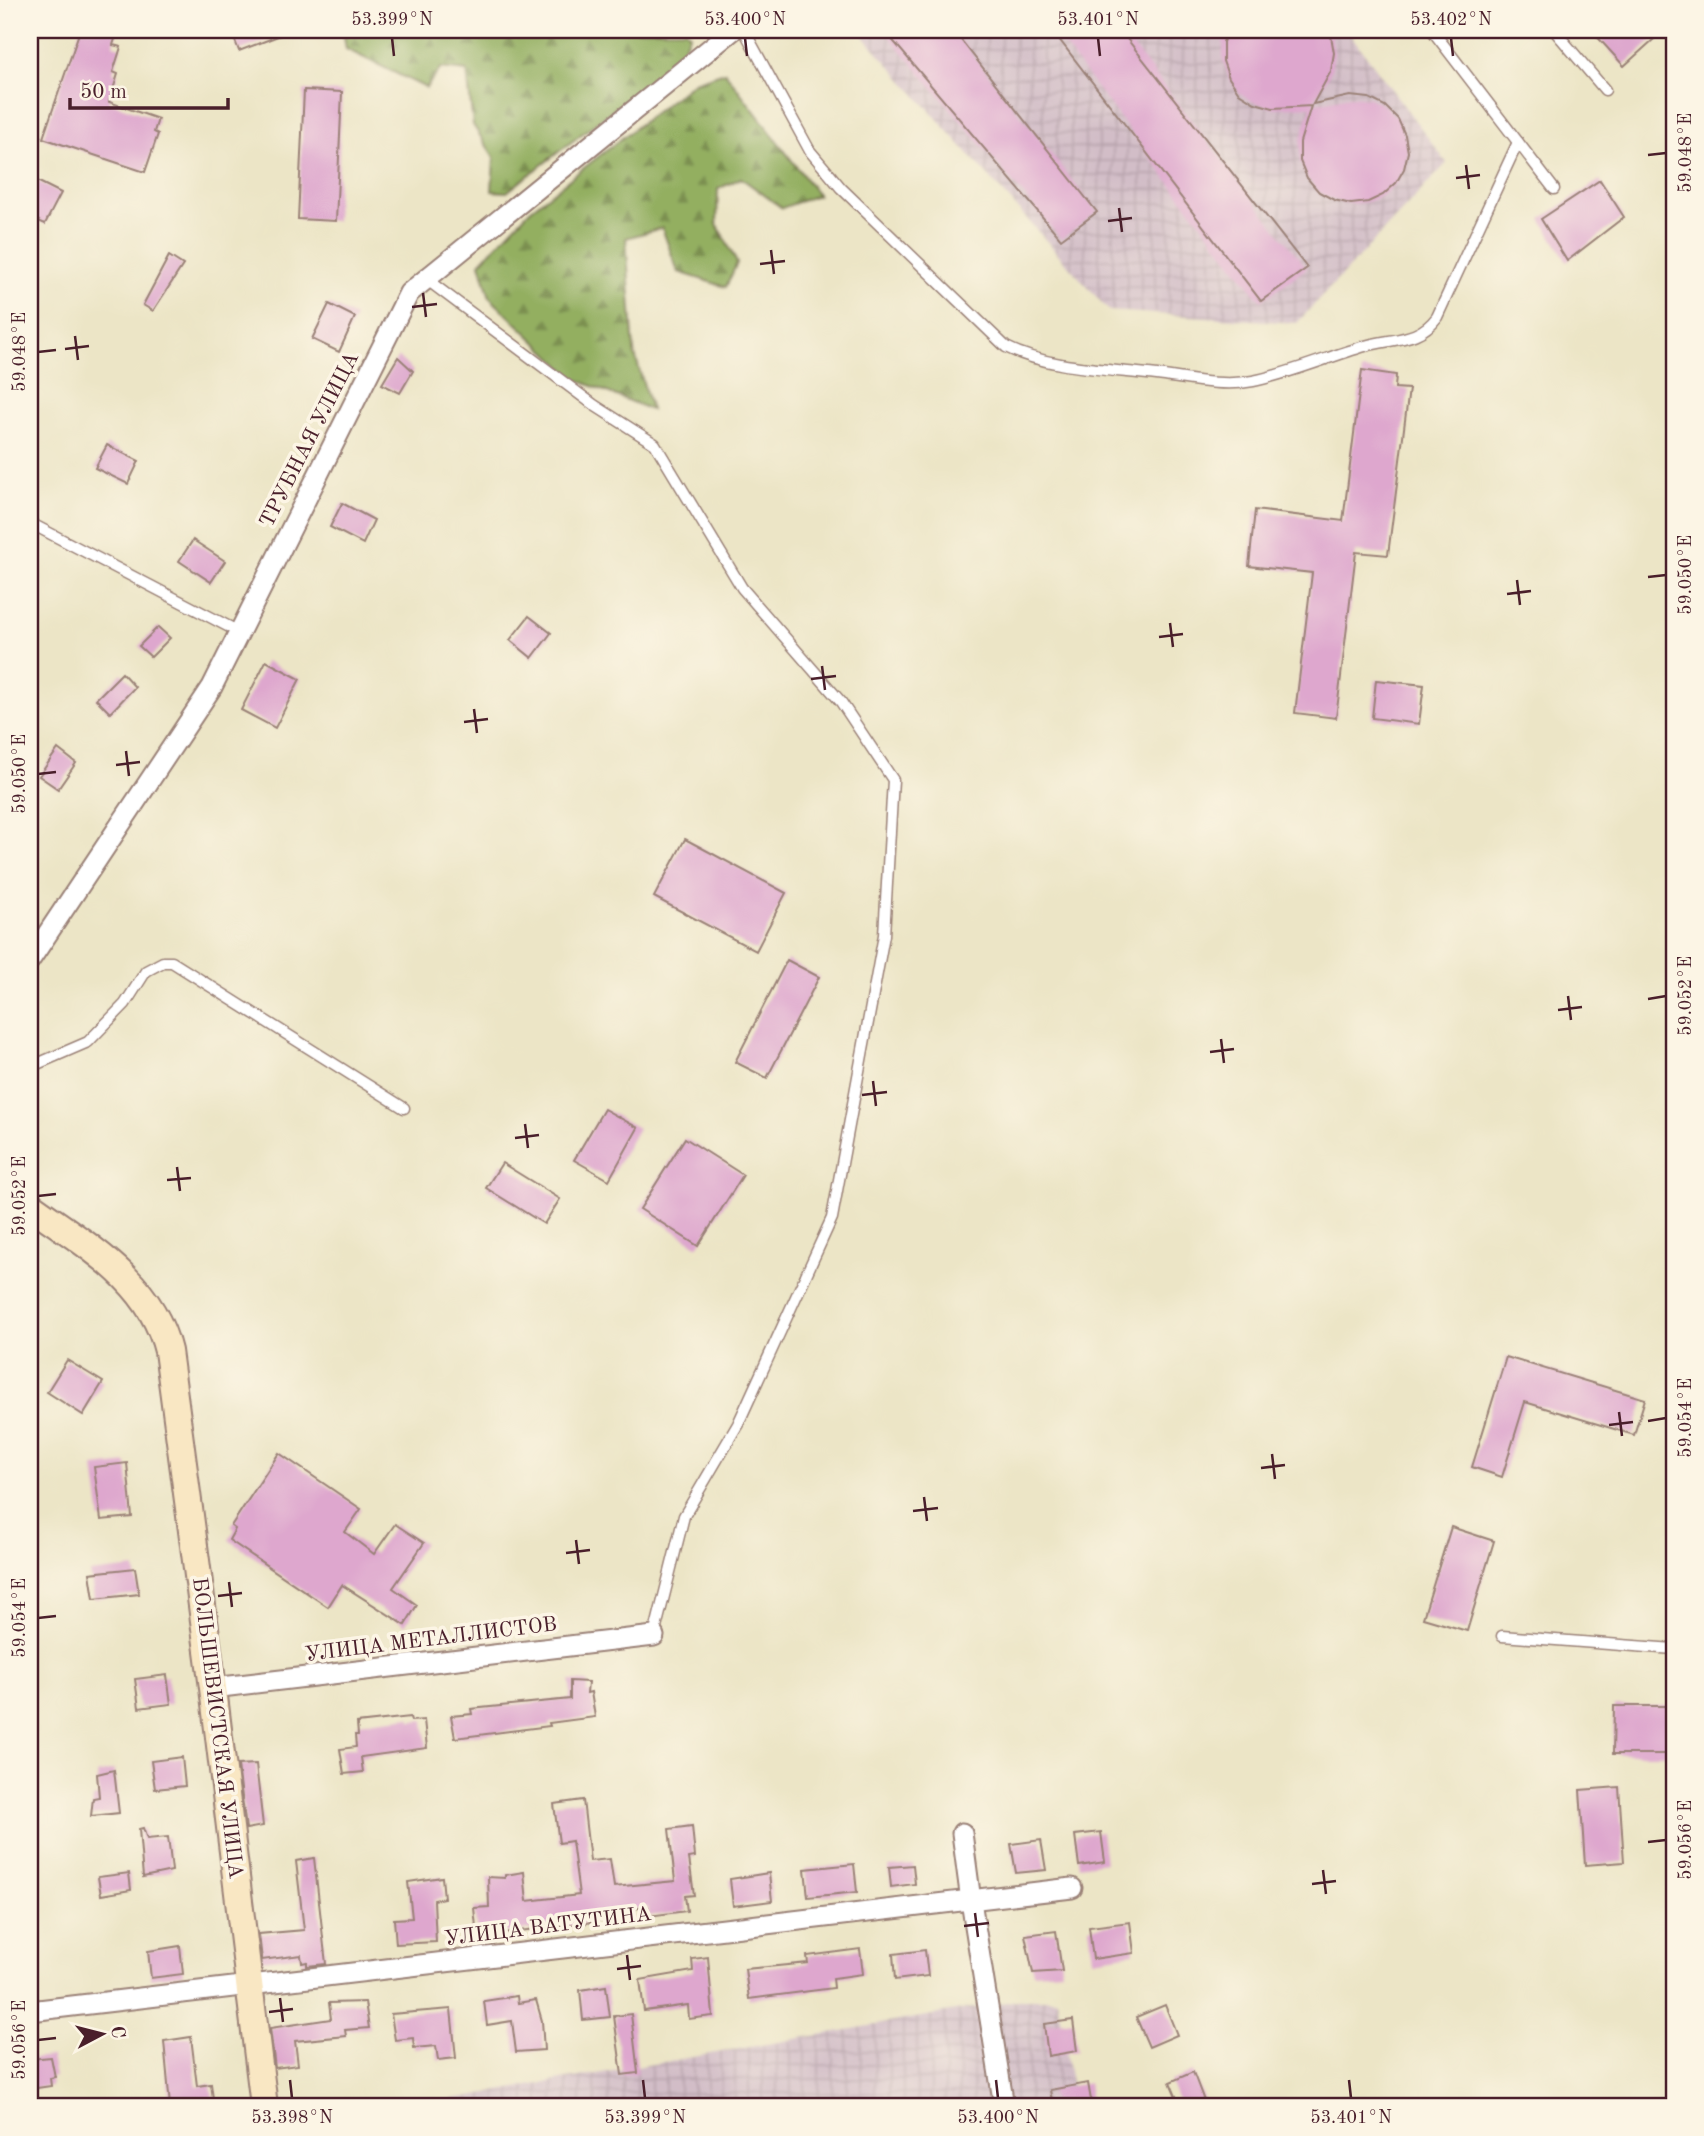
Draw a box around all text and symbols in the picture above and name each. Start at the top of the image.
text: 53.399°N [351,11,433,29]
text: 53.400°N [704,11,786,29]
text: 53.401°N [1057,11,1139,29]
text: 53.402°N [1410,11,1492,29]
scale bar [70,66,228,110]
text: 50 m [80,82,127,103]
text: 59.048°E [1677,113,1695,193]
text: 59.048°E [11,312,29,392]
street label: ТРУБНАЯ УЛИЦА [257,349,363,531]
text: 59.050°E [1677,535,1695,615]
text: 59.050°E [11,734,29,814]
text: 59.052°E [1677,956,1695,1036]
text: 59.052°E [11,1156,29,1236]
text: 59.054°E [1677,1378,1695,1458]
street label: БОЛЬШЕВИСТСКАЯ УЛИЦА [188,1576,246,1880]
text: 59.054°E [11,1578,29,1658]
street label: УЛИЦА МЕТАЛЛИСТОВ [304,1614,558,1666]
text: 59.056°E [1677,1800,1695,1880]
street label: УЛИЦА ВАТУТИНА [443,1904,653,1950]
text: 59.056°E [11,2000,29,2080]
north arrow [66,2000,136,2070]
text: С [106,2025,127,2040]
text: 53.398°N [251,2109,333,2127]
text: 53.399°N [604,2109,686,2127]
text: 53.400°N [957,2109,1039,2127]
text: 53.401°N [1310,2109,1392,2127]

